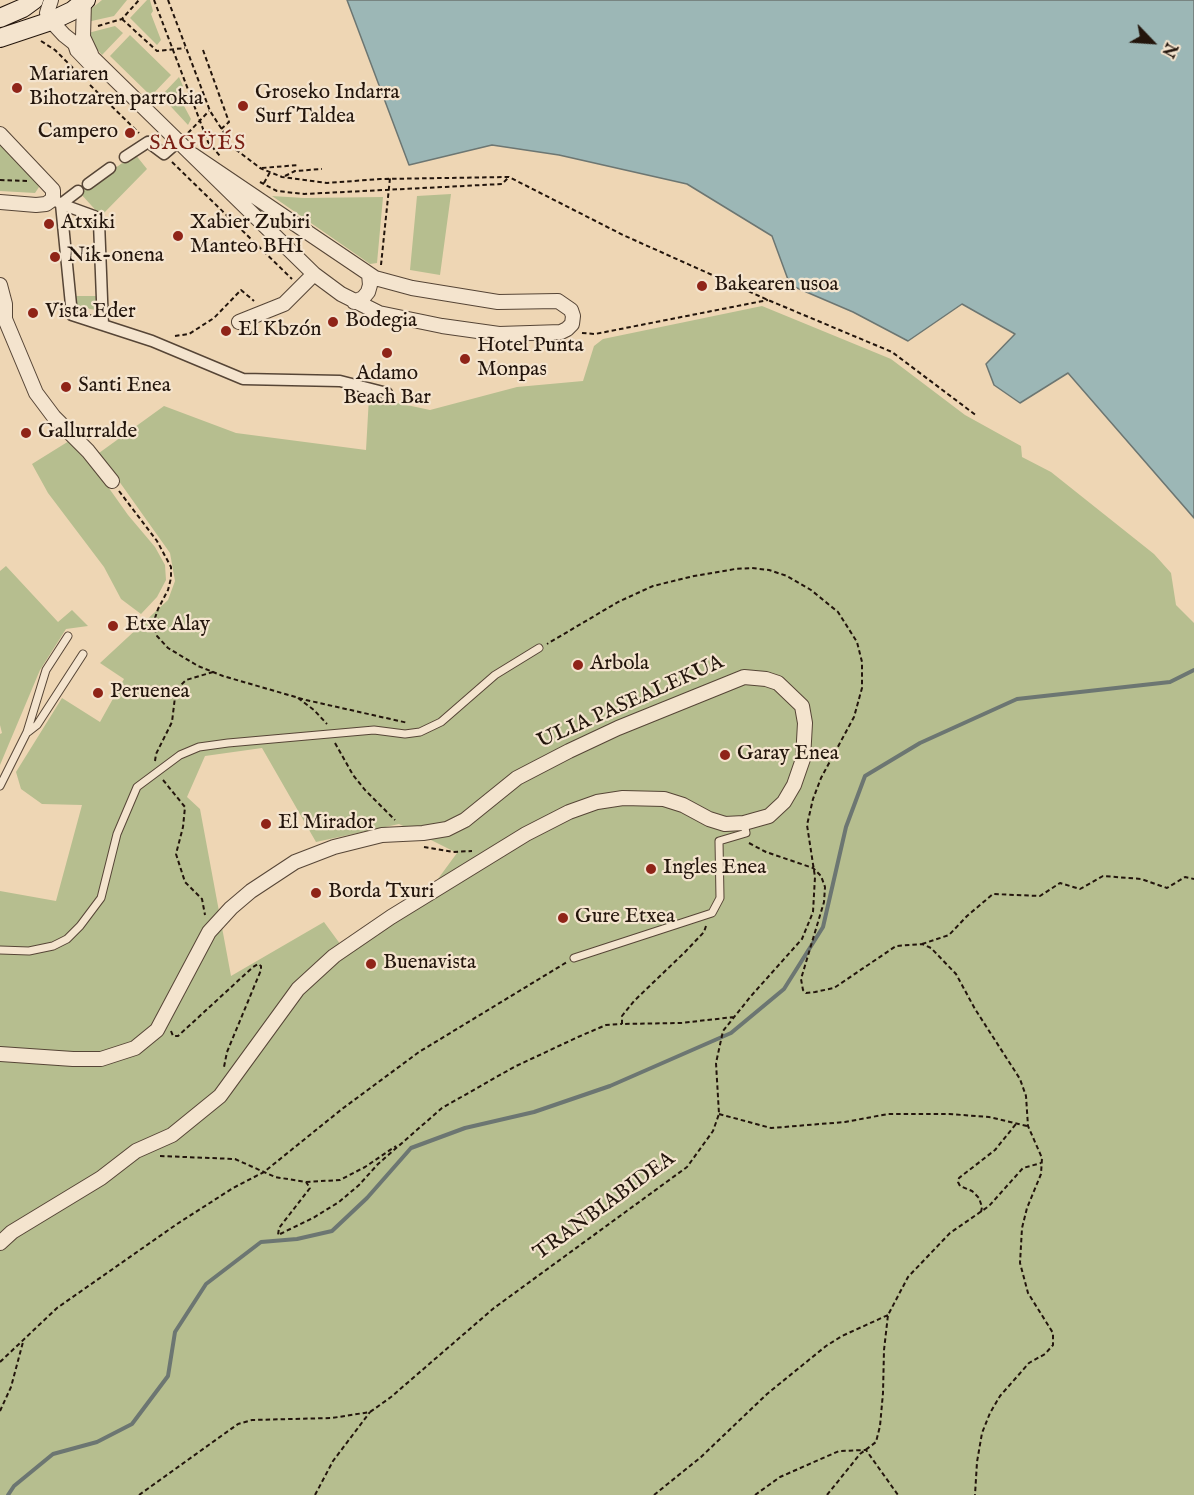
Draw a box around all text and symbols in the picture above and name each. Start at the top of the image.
north arrow [1122,12,1182,72]
text: N [1156,39,1180,60]
place label: Mariaren Bihotzaren parrokia [29,63,203,113]
marker: Mariaren Bihotzaren parrokia [10,81,24,95]
place label: Groseko Indarra Surf Taldea [255,81,400,131]
marker: Groseko Indarra Surf Taldea [236,99,250,113]
place label: Campero [38,120,118,146]
marker: Campero [123,126,137,140]
district label: SAGÜÉS [149,131,247,157]
place label: Atxiki [61,211,115,237]
place label: Xabier Zubiri Manteo BHI [190,211,310,261]
marker: Atxiki [42,217,56,231]
marker: Xabier Zubiri Manteo BHI [171,229,185,243]
place label: Nik-onena [67,244,164,270]
marker: Nik-onena [48,250,62,264]
place label: Bakearen usoa [714,273,839,299]
marker: Bakearen usoa [695,279,709,293]
place label: Vista Eder [45,300,136,326]
marker: Vista Eder [26,306,40,320]
place label: Bodegia [345,309,417,335]
marker: Bodegia [326,315,340,329]
place label: El Kbzón [238,318,321,344]
marker: El Kbzón [219,324,233,338]
place label: Hotel Punta Monpas [477,334,584,384]
marker: Adamo Beach Bar [380,346,394,360]
marker: Hotel Punta Monpas [458,352,472,366]
place label: Adamo Beach Bar [343,362,431,412]
place label: Santi Enea [78,374,171,400]
marker: Santi Enea [59,380,73,394]
place label: Gallurralde [38,420,137,446]
marker: Gallurralde [19,426,33,440]
place label: Etxe Alay [125,613,210,639]
marker: Etxe Alay [106,619,120,633]
street label: ULIA PASEALEKUA [534,651,728,755]
place label: Arbola [590,652,649,678]
marker: Arbola [571,658,585,672]
place label: Peruenea [110,680,190,706]
marker: Peruenea [91,686,105,700]
place label: Garay Enea [737,742,839,768]
marker: Garay Enea [718,748,732,762]
place label: El Mirador [278,811,375,837]
marker: El Mirador [259,817,273,831]
place label: Ingles Enea [663,856,766,882]
marker: Ingles Enea [644,862,658,876]
place label: Borda Txuri [328,880,434,906]
marker: Borda Txuri [309,886,323,900]
place label: Gure Etxea [575,905,675,931]
marker: Gure Etxea [556,911,570,925]
place label: Buenavista [383,951,476,977]
marker: Buenavista [364,957,378,971]
street label: TRANBIABIDEA [529,1147,681,1267]

